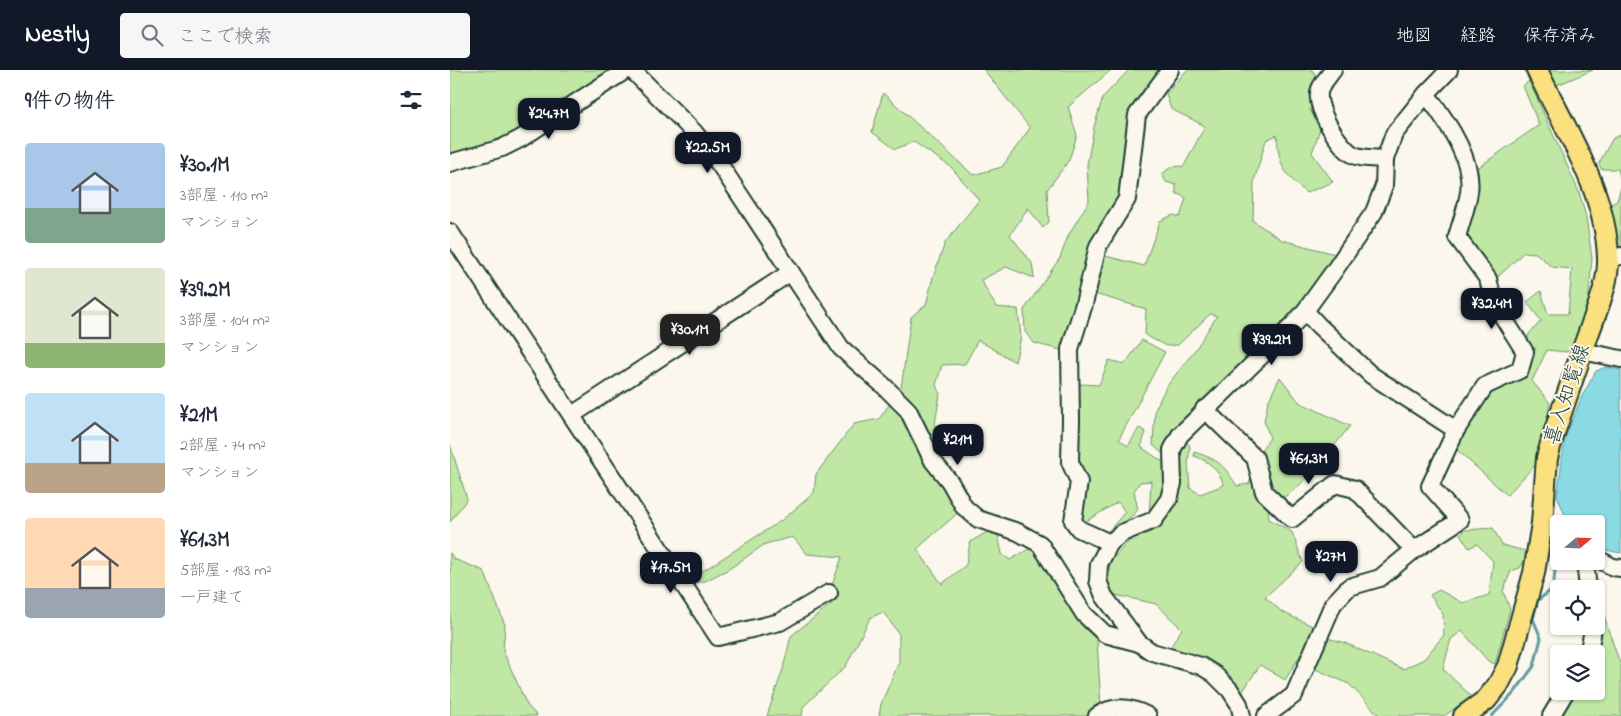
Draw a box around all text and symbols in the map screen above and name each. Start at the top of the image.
search box [120,13,470,58]
text: Nestly [25,18,90,53]
icon: search [138,21,166,49]
text: ここで検索 [178,24,273,51]
text: 地図 [1396,24,1432,50]
text: 経路 [1460,24,1496,50]
text: 保存済み [1524,24,1596,50]
icon: filters [397,86,425,114]
text: 9件の物件 [25,87,115,117]
pin: ¥24.7M [508,98,590,140]
text: ¥24.7M [529,102,569,126]
pin: ¥22.5M [667,132,749,174]
text: ¥22.5M [686,136,730,160]
text: ¥30.1M [180,151,230,181]
icon: home [65,163,125,223]
text: 3部屋 · 110 m² [180,184,268,208]
text: マンション [180,211,259,235]
text: ¥39.2M [180,276,231,306]
icon: home [65,288,125,348]
pin: ¥32.4M [1451,288,1533,330]
text: ¥32.4M [1472,292,1512,316]
text: 3部屋 · 104 m² [180,309,270,333]
pin: ¥30.1M [649,314,731,356]
text: ¥30.1M [671,318,709,342]
pin: ¥39.2M [1231,324,1313,366]
text: ¥39.2M [1253,328,1291,352]
text: マンション [180,336,259,360]
street label: 喜入知覧線 [1538,340,1598,450]
text: ¥21M [180,401,218,431]
icon: home [65,413,125,473]
pin: ¥21M [928,424,988,466]
text: ¥21M [944,428,973,452]
text: 2部屋 · 74 m² [180,434,266,458]
pin: ¥61.3M [1268,442,1350,485]
text: ¥61.3M [1290,447,1328,471]
text: マンション [180,461,259,485]
north arrow [1550,515,1605,570]
map controls [1550,515,1605,700]
text: ¥61.3M [180,526,230,556]
icon: home [65,538,125,598]
pin: ¥27M [1301,540,1361,583]
text: ¥27M [1316,545,1346,569]
pin: ¥17.5M [630,552,712,594]
text: ¥17.5M [651,556,691,580]
text: 5部屋 · 183 m² [180,559,271,583]
button: locate [1550,580,1605,635]
text: 一戸建て [180,586,244,610]
button: layers [1550,645,1605,700]

